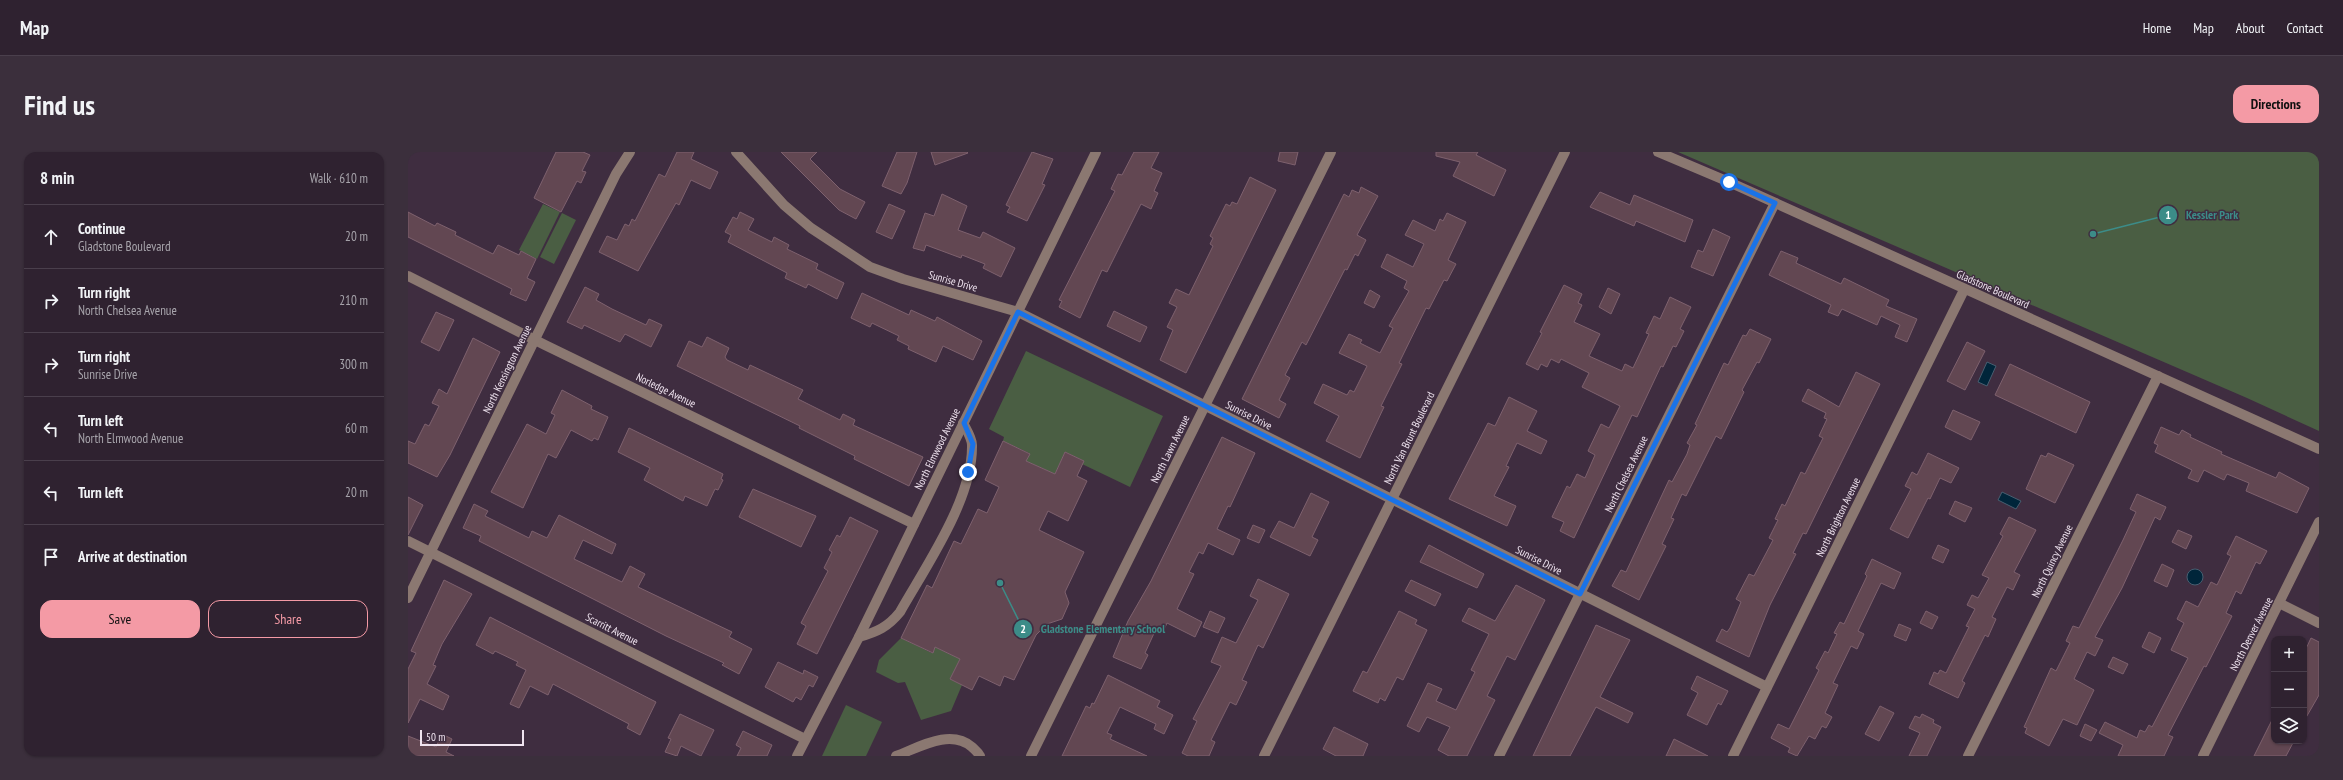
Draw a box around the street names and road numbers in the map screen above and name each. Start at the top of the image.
street label: Sunrise Drive [927,267,980,295]
street label: Gladstone Boulevard [1954,267,2032,311]
street label: North Kensington Avenue [480,322,535,415]
street label: Norledge Avenue [634,370,699,411]
street label: North Van Brunt Boulevard [1381,389,1438,487]
street label: Sunrise Drive [1223,397,1275,433]
street label: North Elmwood Avenue [911,405,963,492]
street label: North Lawn Avenue [1147,412,1193,485]
street label: North Chelsea Avenue [1601,433,1651,515]
street label: North Brighton Avenue [1813,475,1863,559]
street label: North Quincy Avenue [2028,522,2076,600]
street label: Sunrise Drive [1513,542,1565,578]
street label: North Denver Avenue [2226,594,2276,673]
street label: Scarritt Avenue [583,610,641,648]

